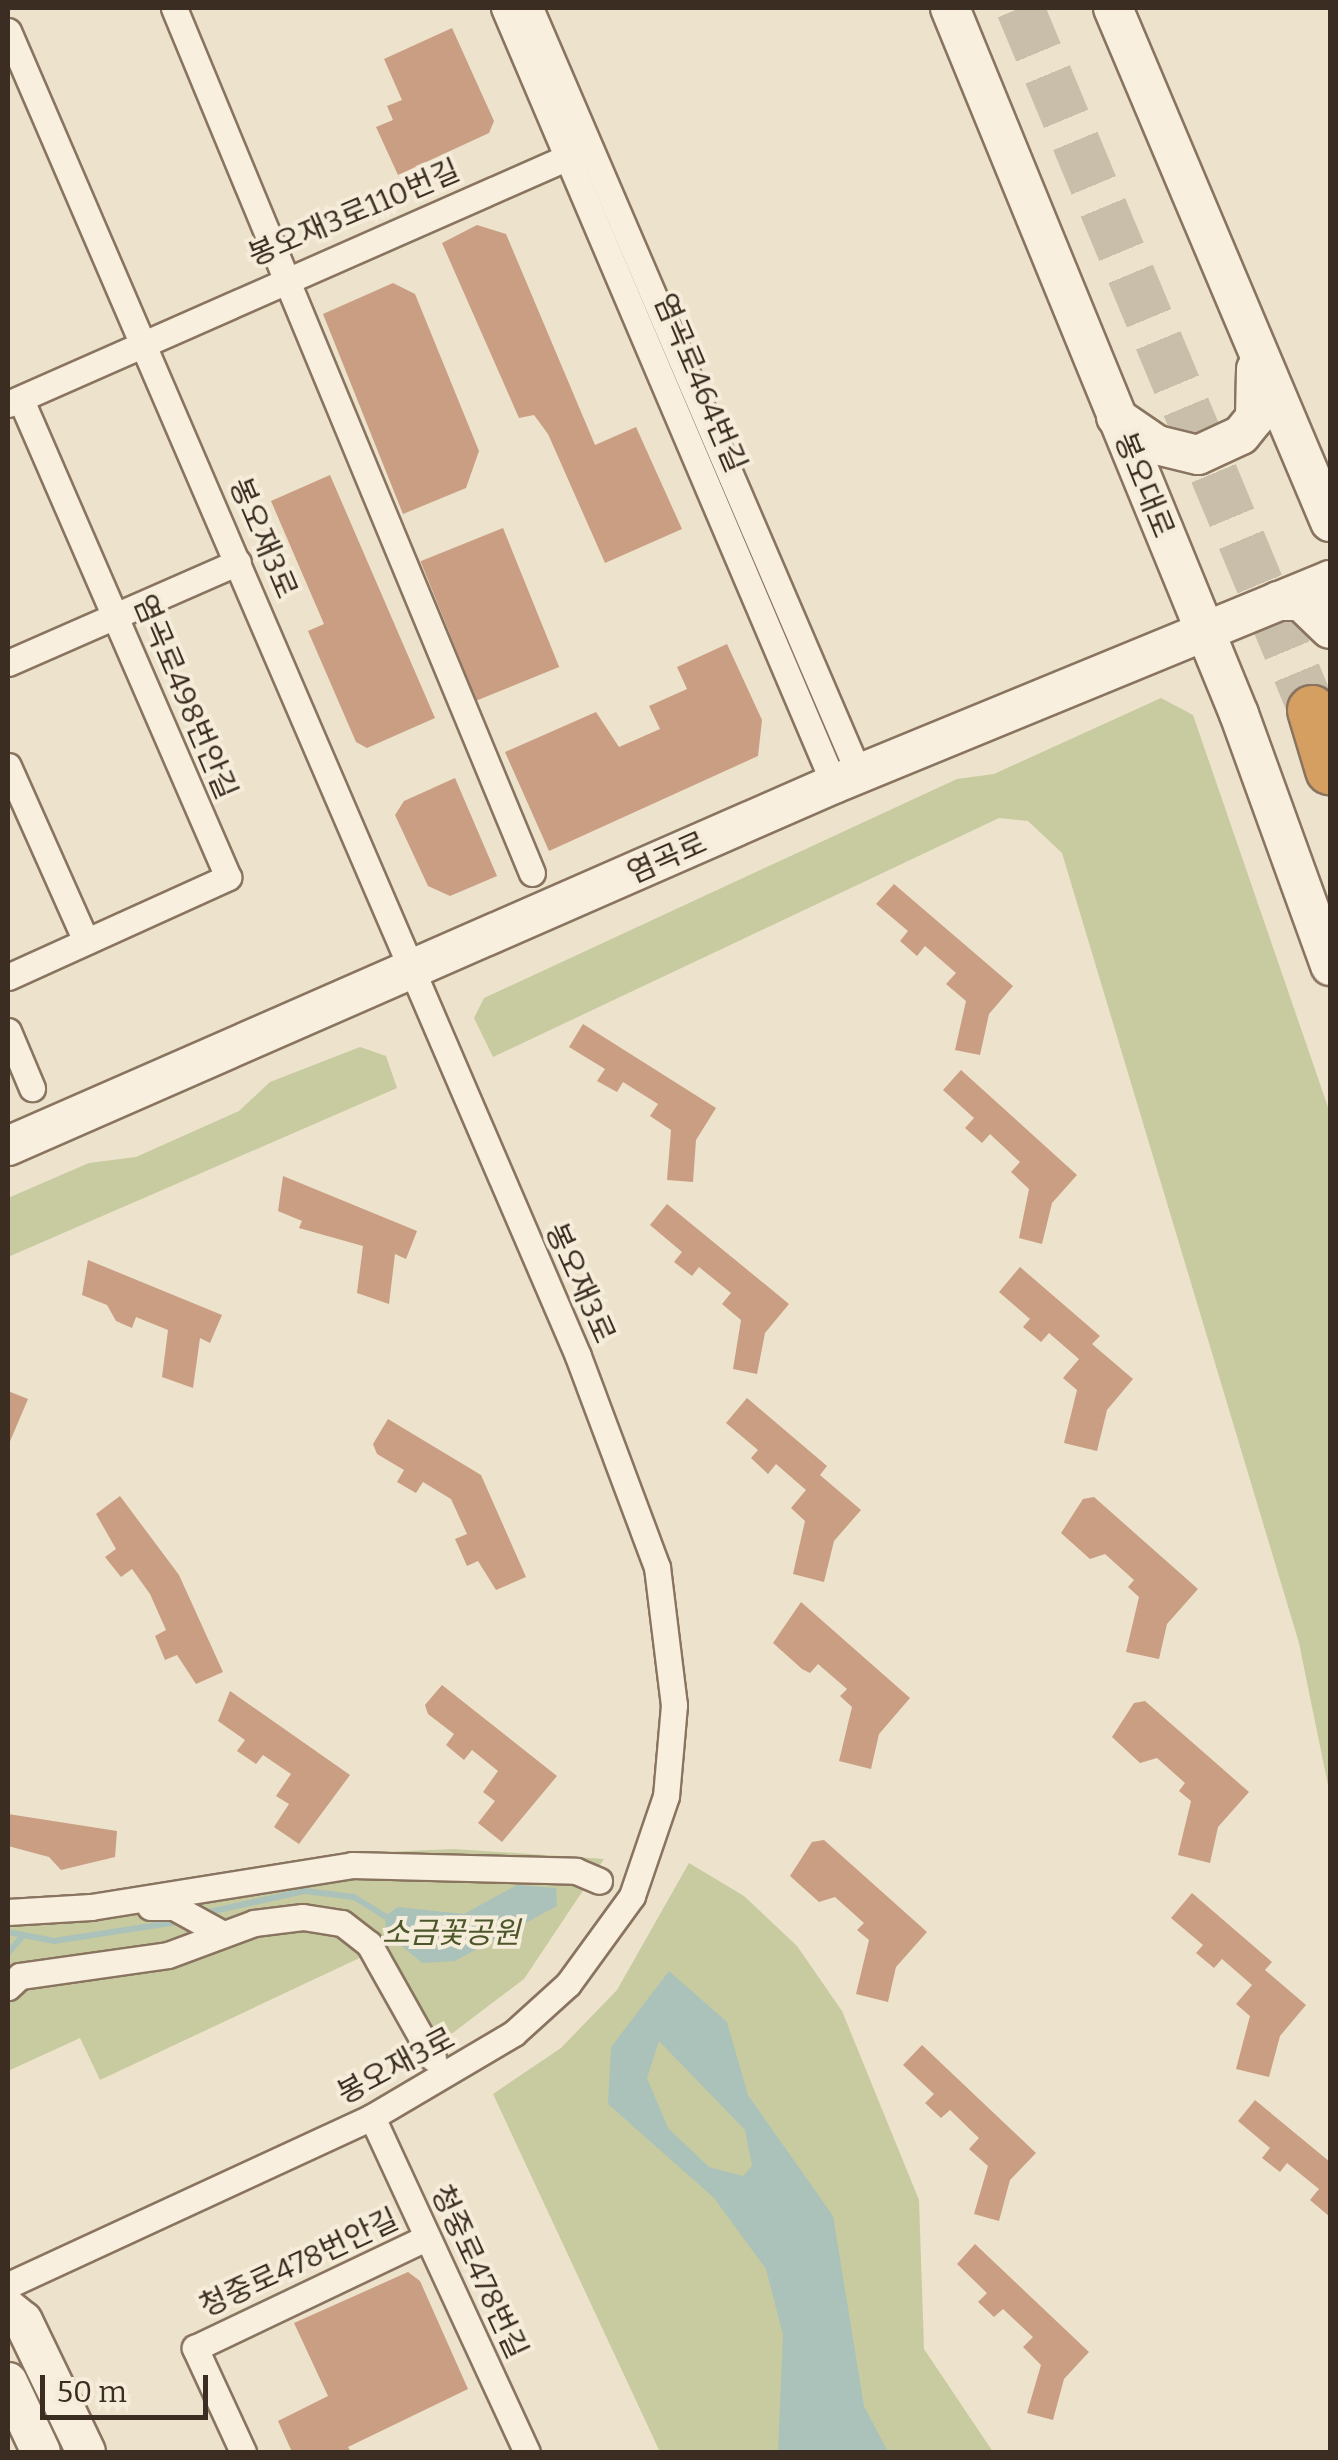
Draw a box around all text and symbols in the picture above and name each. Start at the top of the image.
street label: 봉오재3로110번길 [243,152,465,274]
street label: 염곡로464번길 [646,288,754,478]
street label: 봉오대로 [1107,427,1181,543]
street label: 봉오재3로 [222,472,304,604]
street label: 염곡로498번안길 [126,589,244,805]
street label: 염곡로 [622,825,712,891]
street label: 봉오재3로 [538,1217,622,1349]
park label: 소금꽃공원 [382,1915,520,1951]
street label: 봉오재3로 [331,2020,461,2112]
street label: 청중로478번길 [423,2179,535,2365]
street label: 청중로478번안길 [194,2201,404,2325]
scale bar [45,2355,212,2417]
text: 50 m [57,2374,127,2410]

